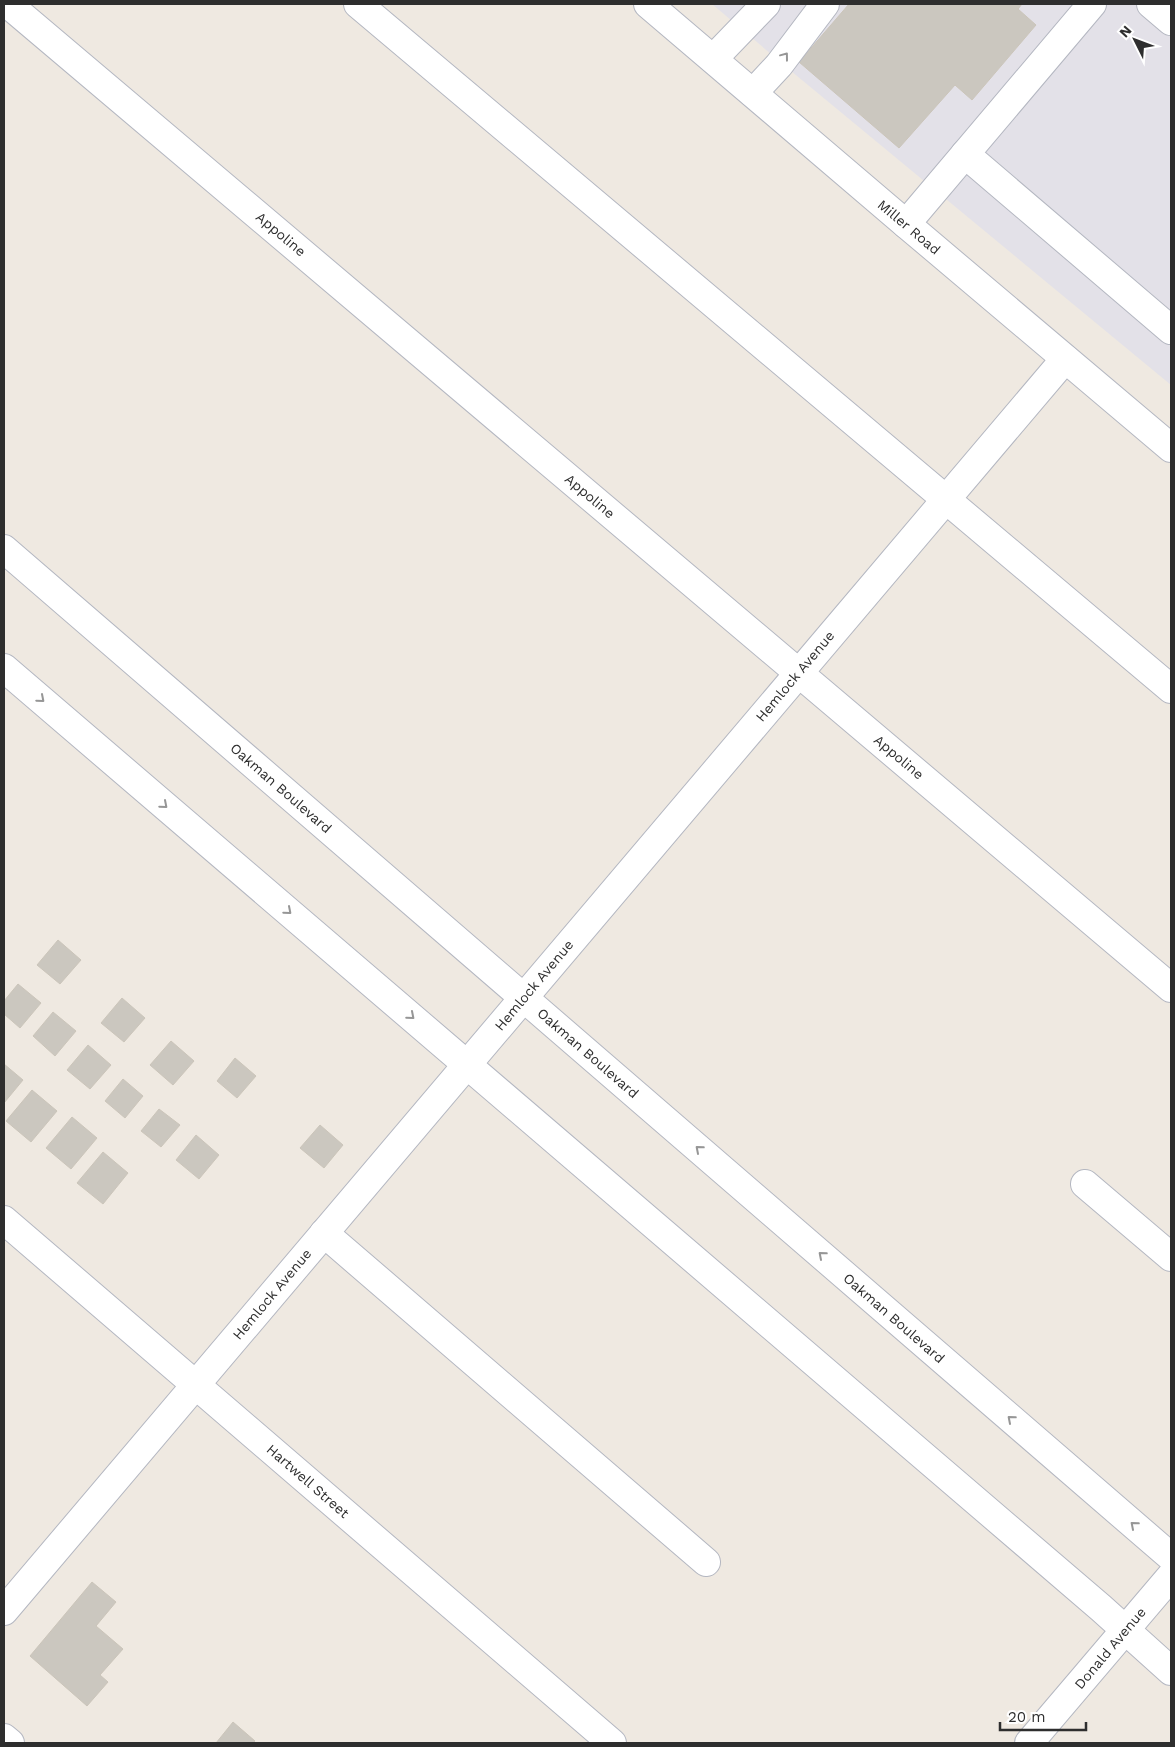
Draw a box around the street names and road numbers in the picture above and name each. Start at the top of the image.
street label: Miller Road [874,196,944,258]
street label: Appoline [253,209,309,259]
street label: Appoline [562,471,618,521]
street label: Hemlock Avenue [752,627,838,725]
street label: Appoline [871,732,927,782]
street label: Oakman Boulevard [227,740,335,836]
street label: Hemlock Avenue [491,936,577,1034]
street label: Oakman Boulevard [534,1005,642,1101]
street label: Hemlock Avenue [229,1245,315,1343]
street label: Oakman Boulevard [840,1270,948,1366]
street label: Hartwell Street [264,1441,353,1521]
street label: Donald Avenue [1071,1604,1149,1692]

